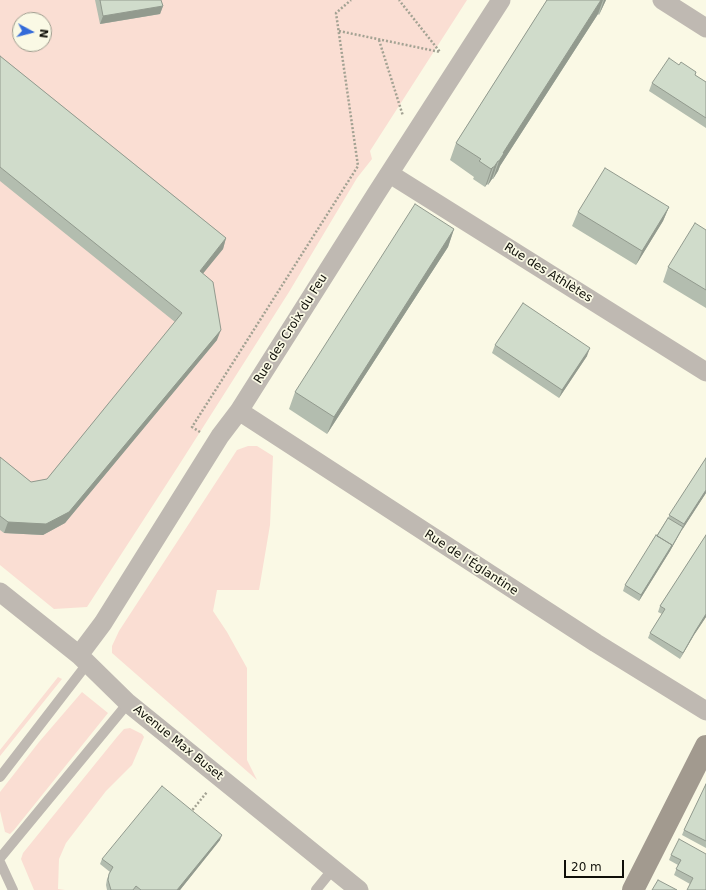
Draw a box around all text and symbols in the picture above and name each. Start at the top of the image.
north arrow [12,12,52,52]
text: N [36,28,50,39]
street label: Rue des Athlètes [501,240,595,306]
street label: Rue des Croix du Feu [251,272,331,386]
street label: Rue de l'Églantine [422,527,520,599]
street label: Avenue Max Buset [130,702,226,784]
scale bar [566,852,626,878]
text: 20 m [571,860,602,874]

